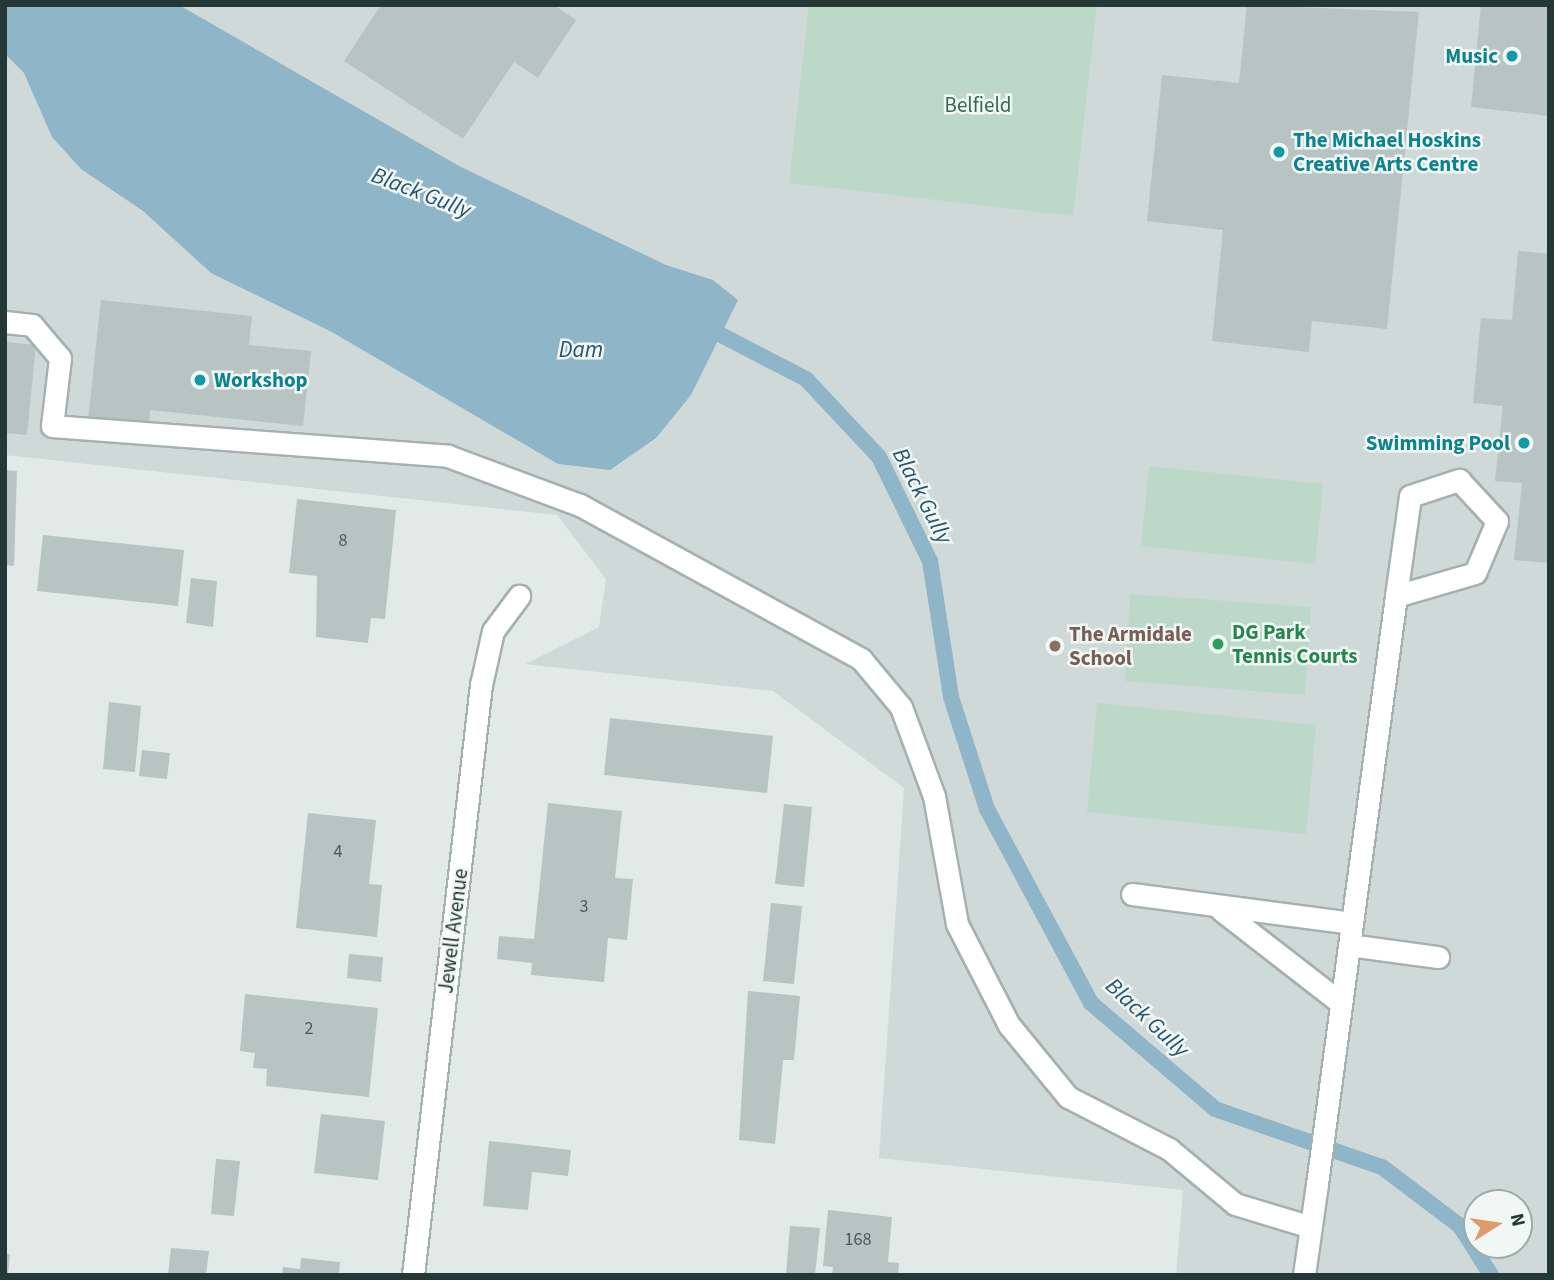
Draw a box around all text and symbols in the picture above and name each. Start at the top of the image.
place label: Music [1445,43,1498,69]
marker: Music [1504,48,1520,64]
park label: Belfield [945,92,1011,118]
place label: The Michael Hoskins Creative Arts Centre [1293,127,1481,177]
marker: The Michael Hoskins Creative Arts Centre [1271,144,1287,160]
water label: Black Gully [368,161,474,225]
water label: Dam [559,336,603,364]
place label: Workshop [214,367,308,393]
marker: Workshop [192,372,208,388]
place label: Swimming Pool [1366,430,1510,456]
marker: Swimming Pool [1516,435,1532,451]
water label: Black Gully [886,443,958,549]
house number: 8 [339,530,347,552]
place label: DG Park Tennis Courts [1232,619,1358,669]
place label: The Armidale School [1069,621,1192,671]
marker: DG Park Tennis Courts [1210,636,1226,652]
marker: The Armidale School [1047,638,1063,654]
house number: 4 [334,841,342,863]
street label: Jewell Avenue [433,867,473,995]
house number: 3 [580,896,588,918]
water label: Black Gully [1100,972,1194,1064]
house number: 2 [305,1018,313,1040]
north arrow [1463,1189,1533,1259]
text: N [1503,1211,1532,1229]
house number: 168 [845,1229,871,1251]

